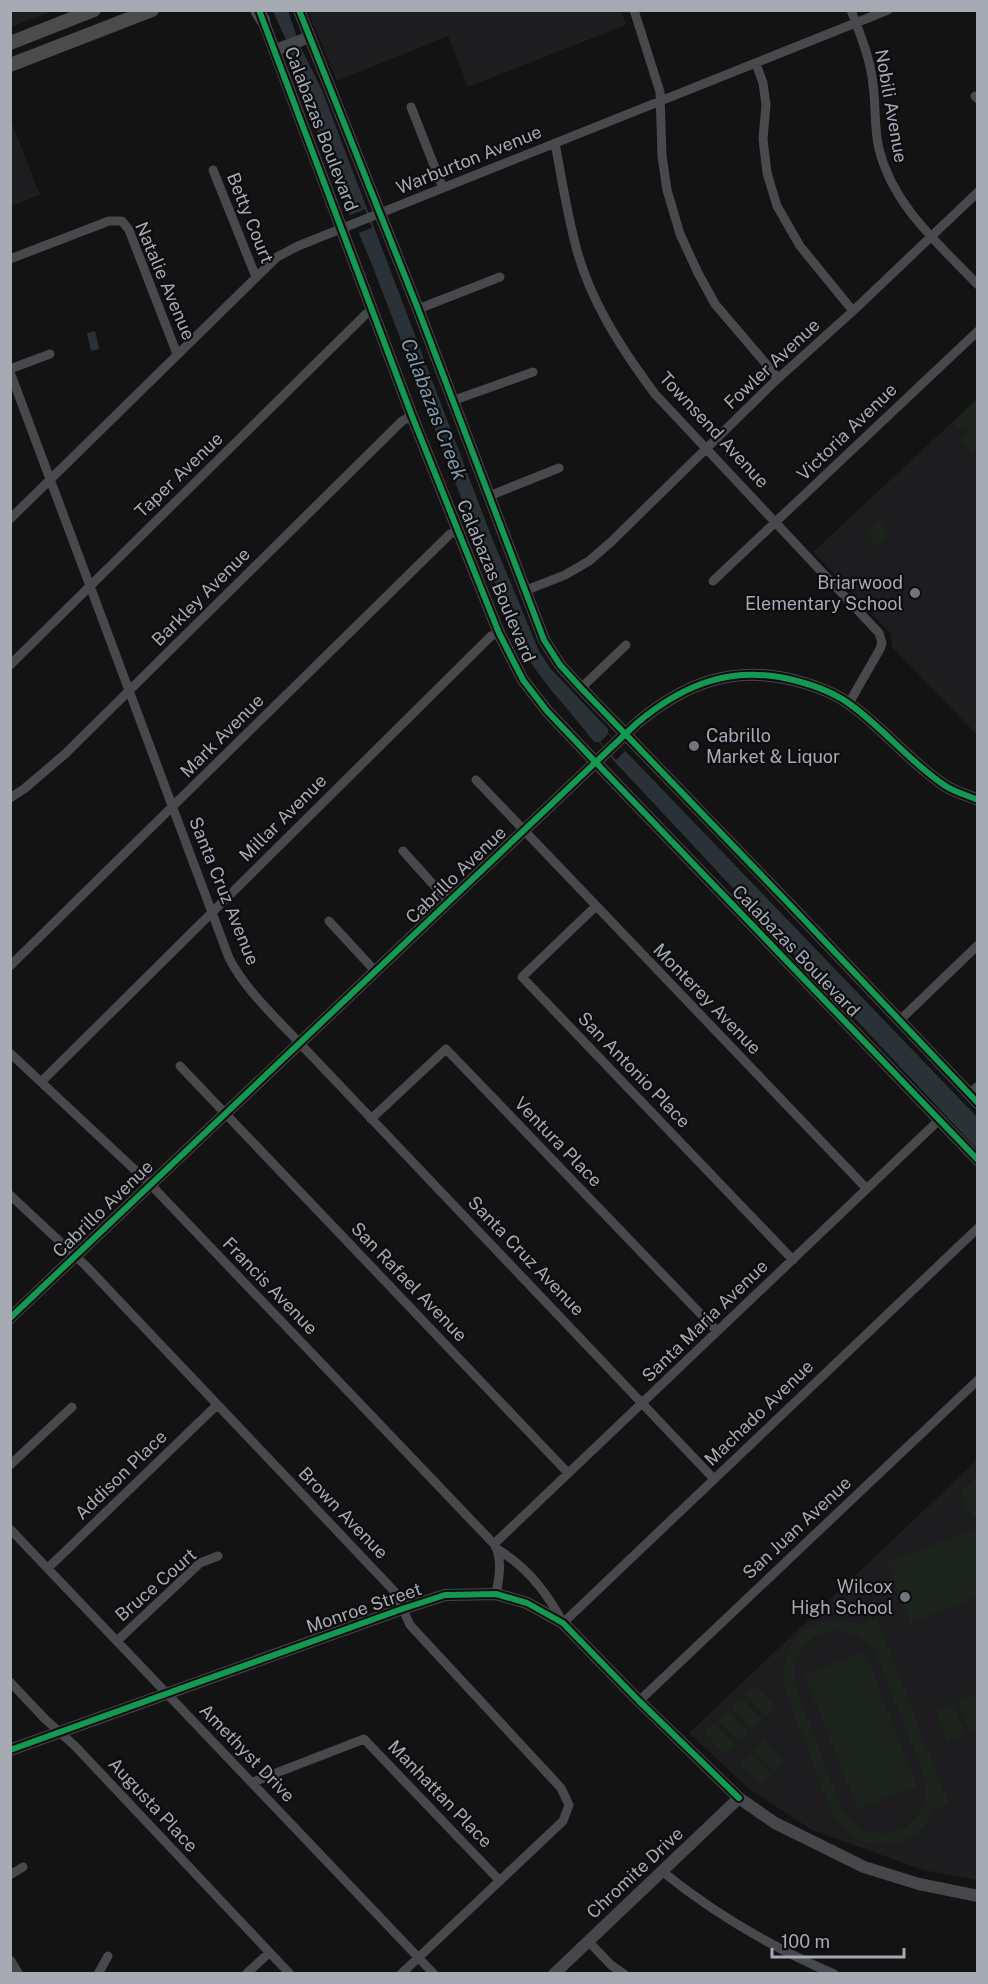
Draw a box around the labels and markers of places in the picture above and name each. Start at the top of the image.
place label: Briarwood Elementary School [745,572,903,614]
marker: Briarwood Elementary School [908,586,922,600]
place label: Cabrillo Market & Liquor [706,725,840,767]
marker: Cabrillo Market & Liquor [687,739,701,753]
place label: Wilcox High School [791,1576,893,1618]
marker: Wilcox High School [898,1590,912,1604]

